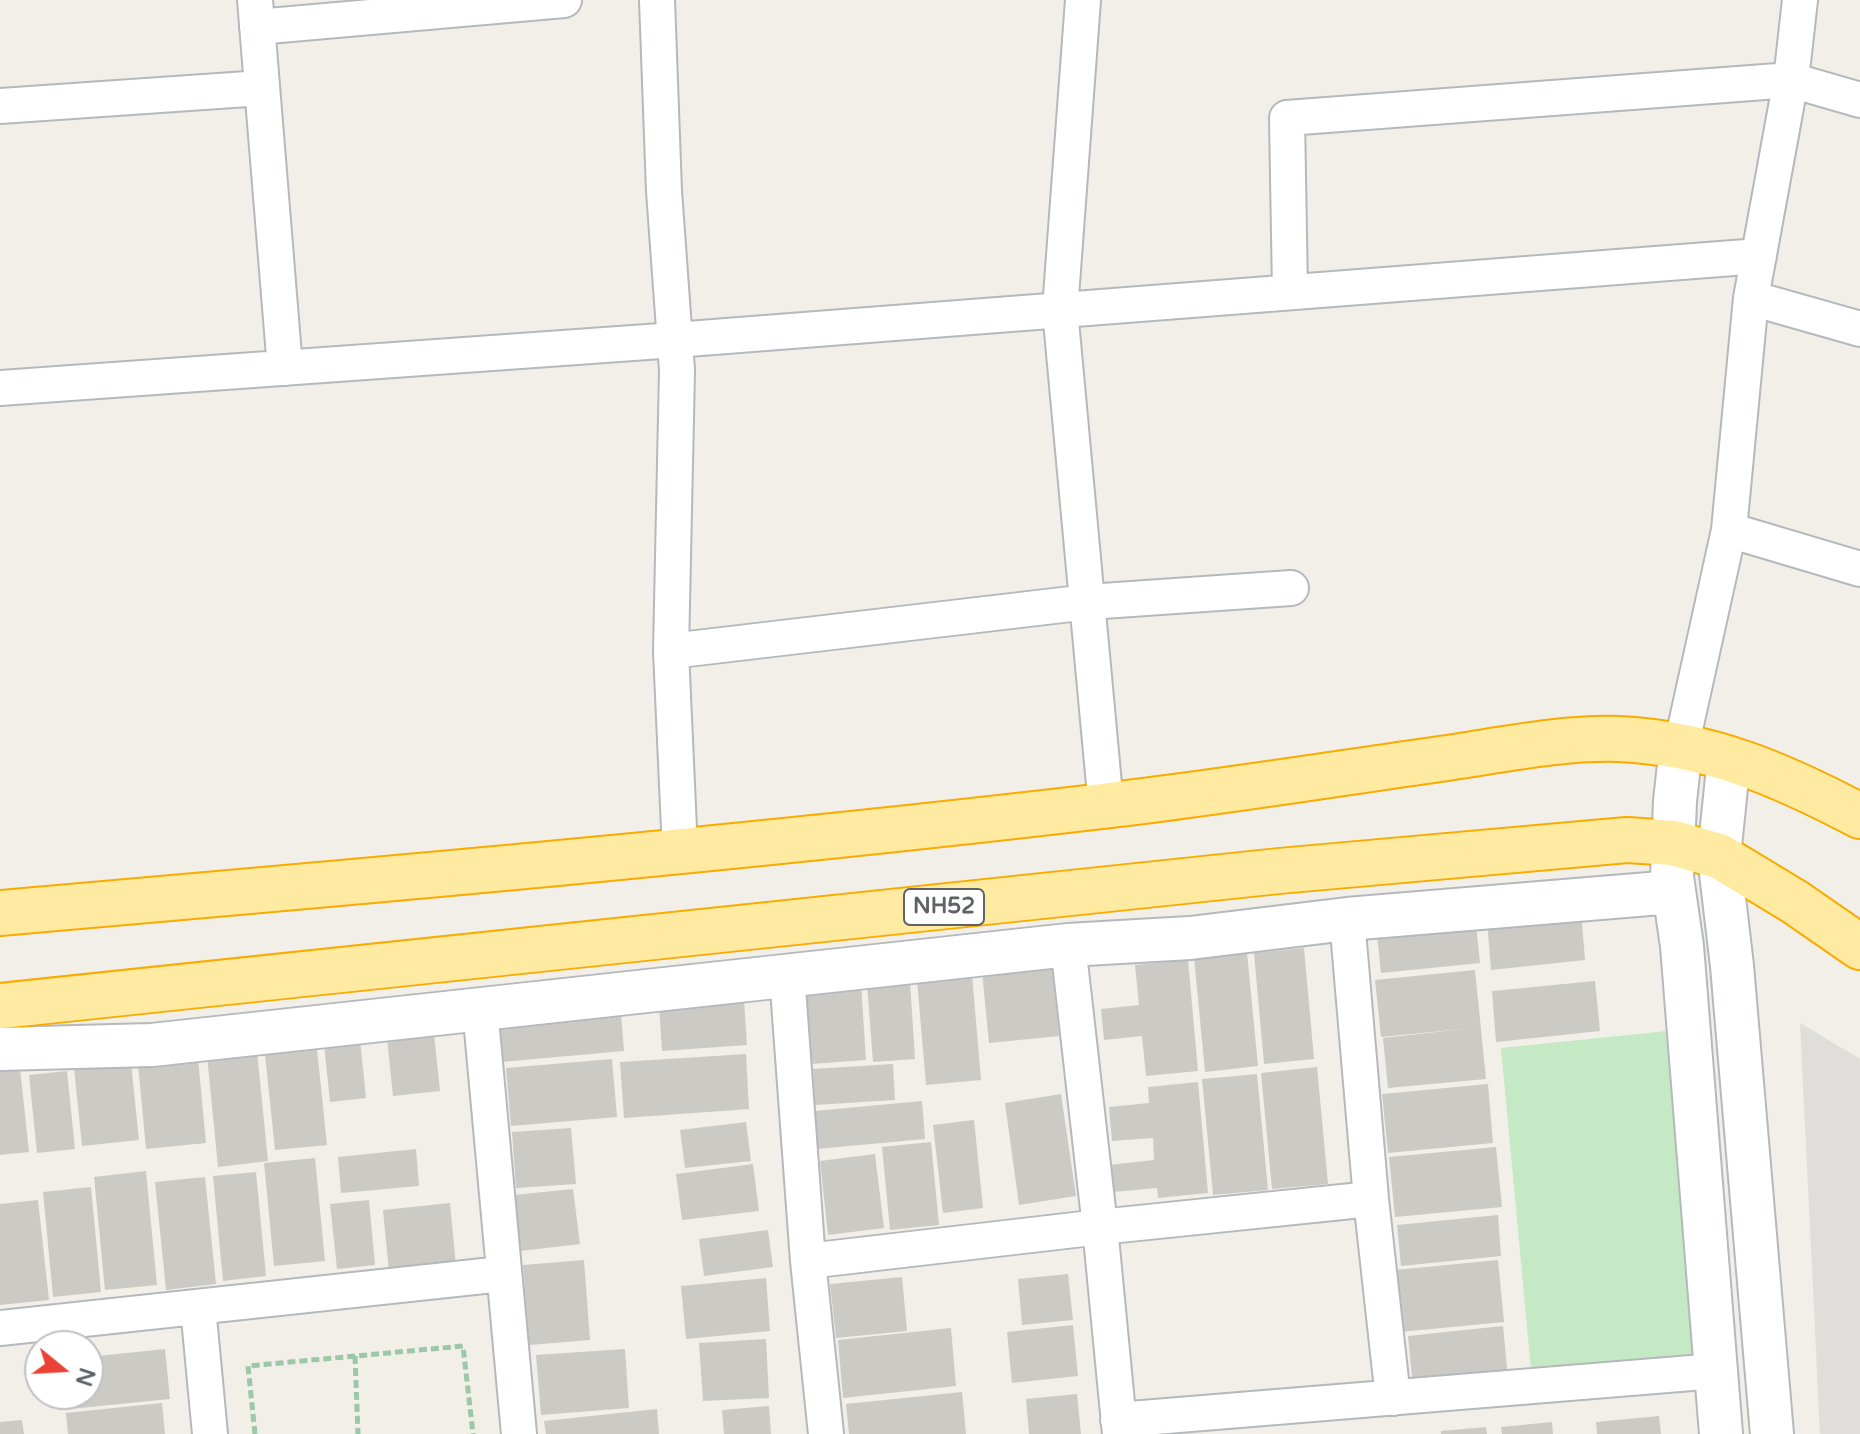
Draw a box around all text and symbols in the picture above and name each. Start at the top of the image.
road number: NH52 [904,889,984,925]
north arrow [24,1330,104,1410]
text: N [70,1364,100,1389]

